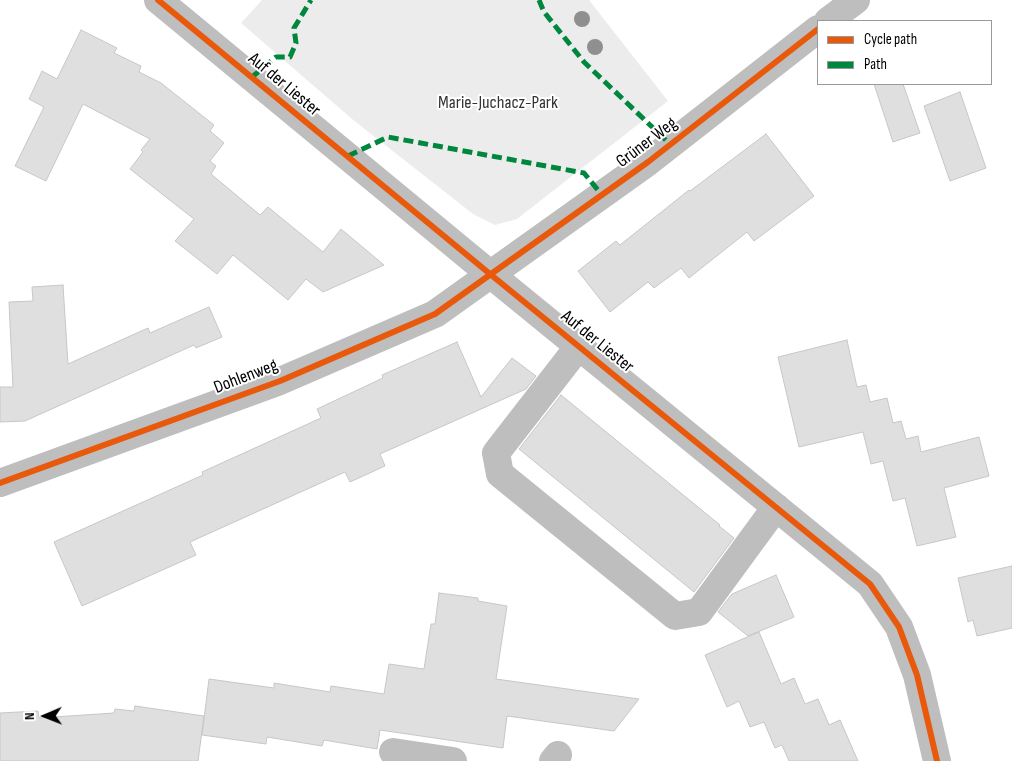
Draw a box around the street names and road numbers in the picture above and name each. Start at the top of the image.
street label: Auf der Liester [244,49,324,121]
street label: Grüner Weg [612,113,682,173]
street label: Auf der Liester [556,306,638,378]
street label: Dohlenweg [211,355,281,399]

